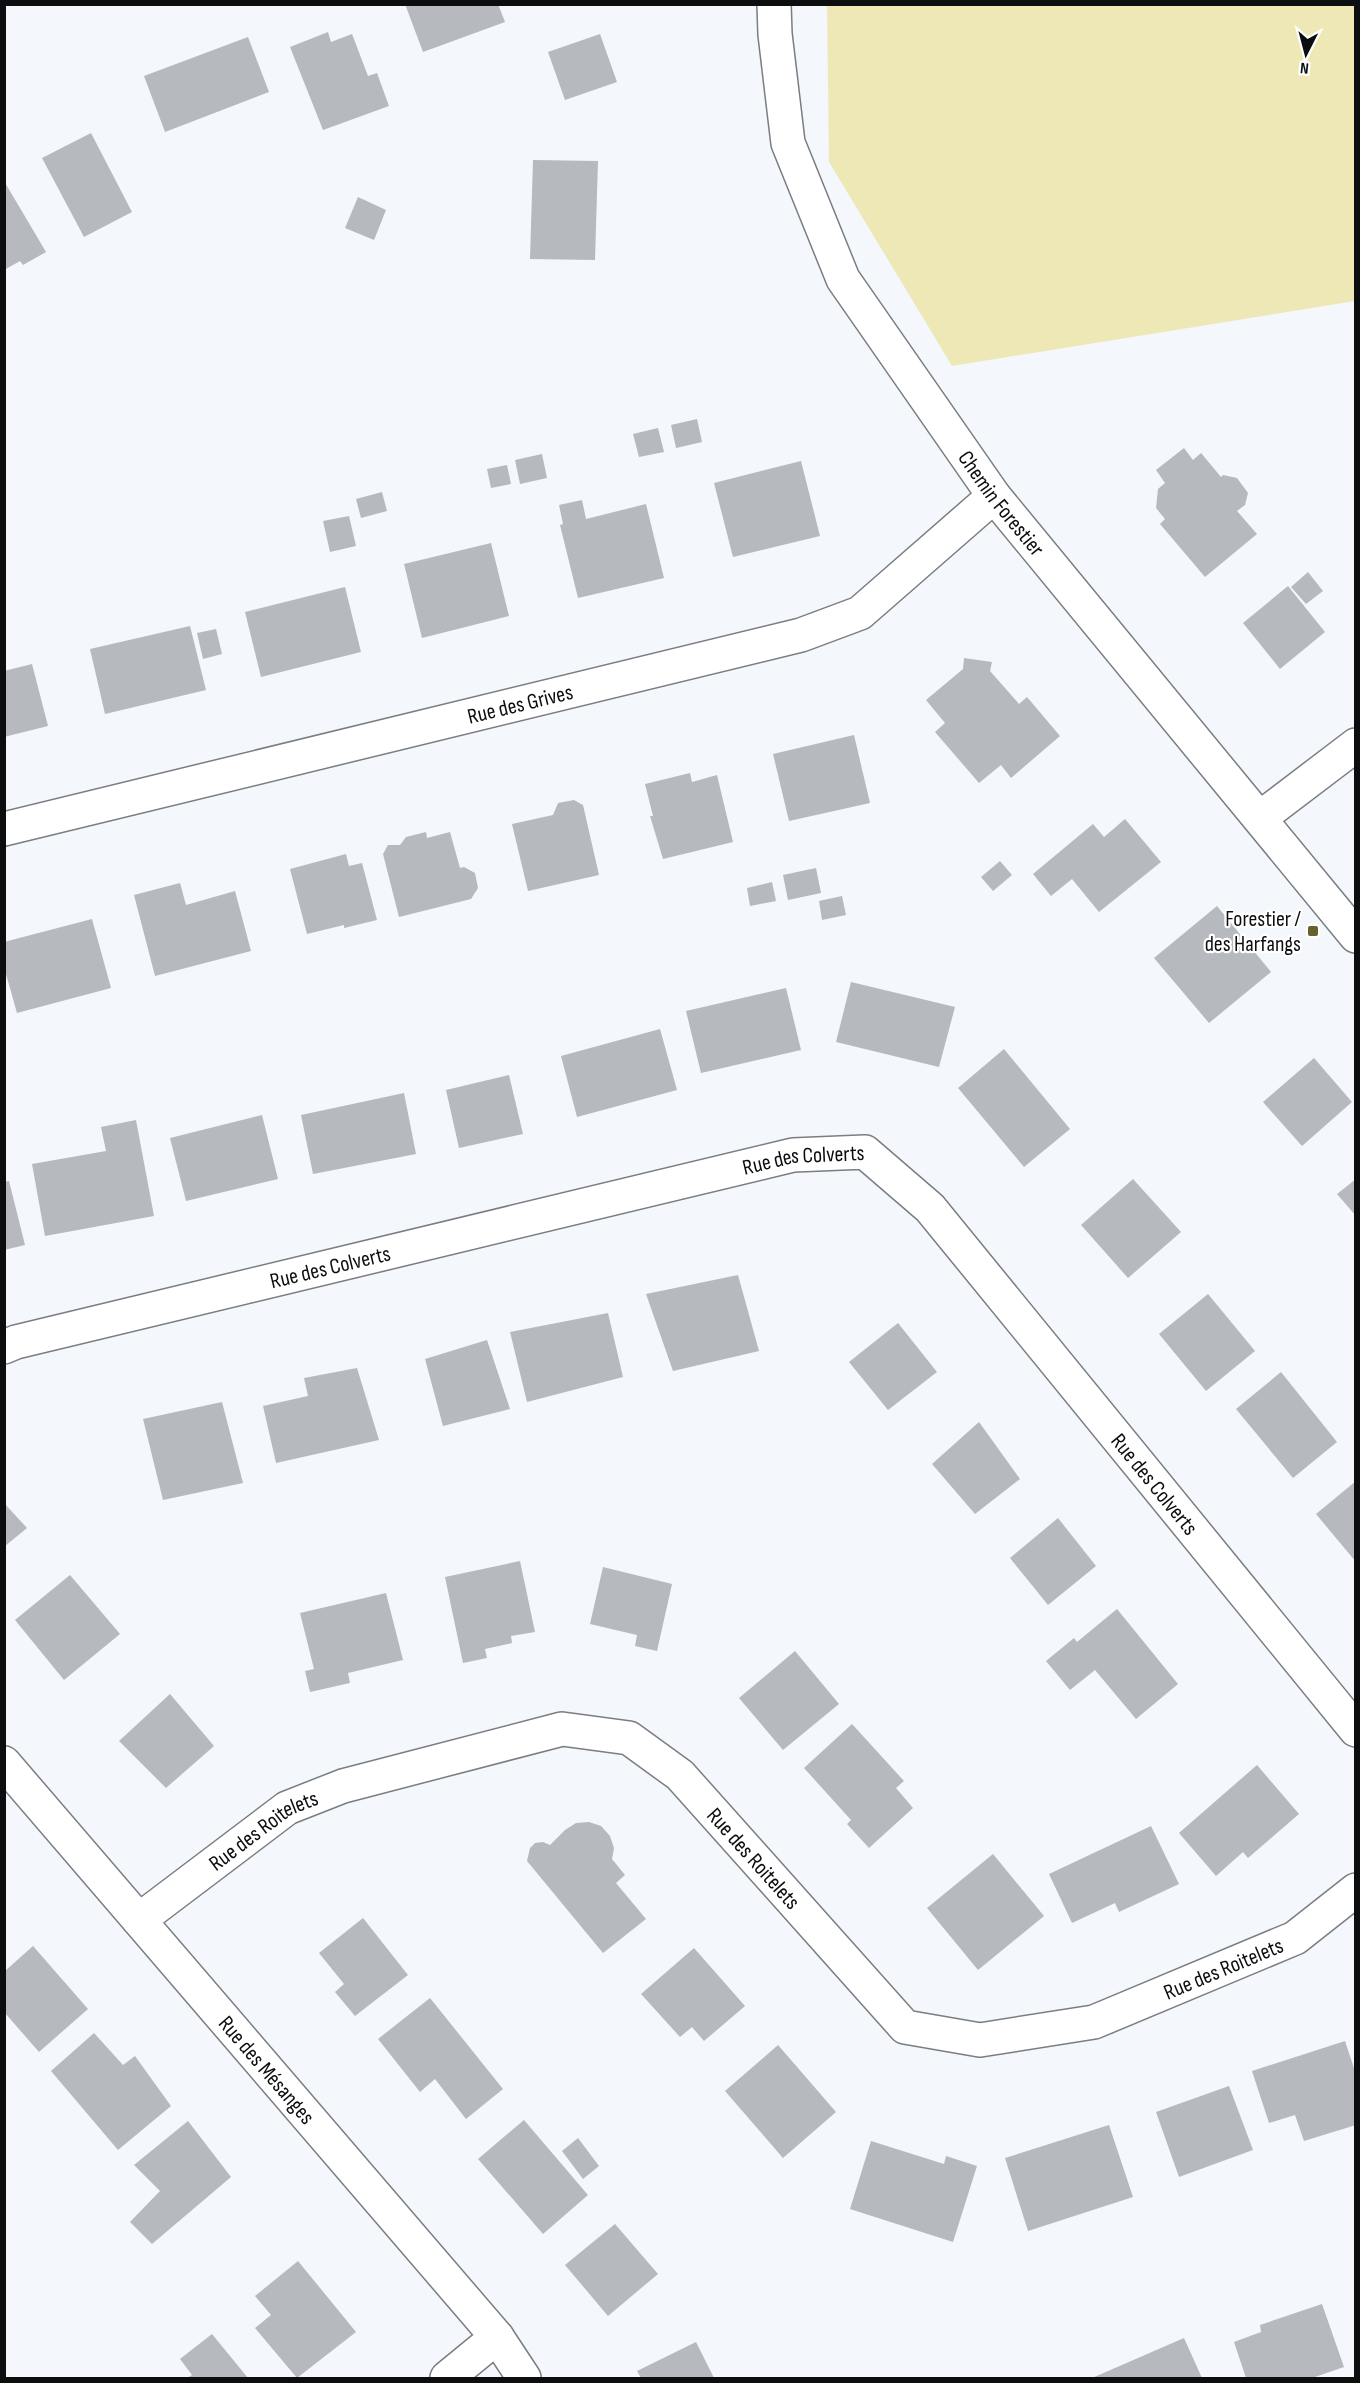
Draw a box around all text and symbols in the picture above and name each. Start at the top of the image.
north arrow [1276,24,1336,84]
text: N [1299,58,1310,77]
street label: Chemin Forestier [951,446,1050,562]
street label: Rue des Grives [465,679,576,731]
place label: Forestier / des Harfangs [1205,906,1302,958]
marker: Forestier / des Harfangs [1306,924,1320,938]
street label: Rue des Colverts [740,1140,865,1182]
street label: Rue des Colverts [267,1240,394,1295]
street label: Rue des Colverts [1105,1428,1203,1541]
street label: Rue des Roitelets [204,1785,322,1877]
street label: Rue des Roitelets [701,1803,805,1915]
street label: Rue des Roitelets [1160,1932,1288,2006]
street label: Rue des Mésanges [212,2011,320,2130]

